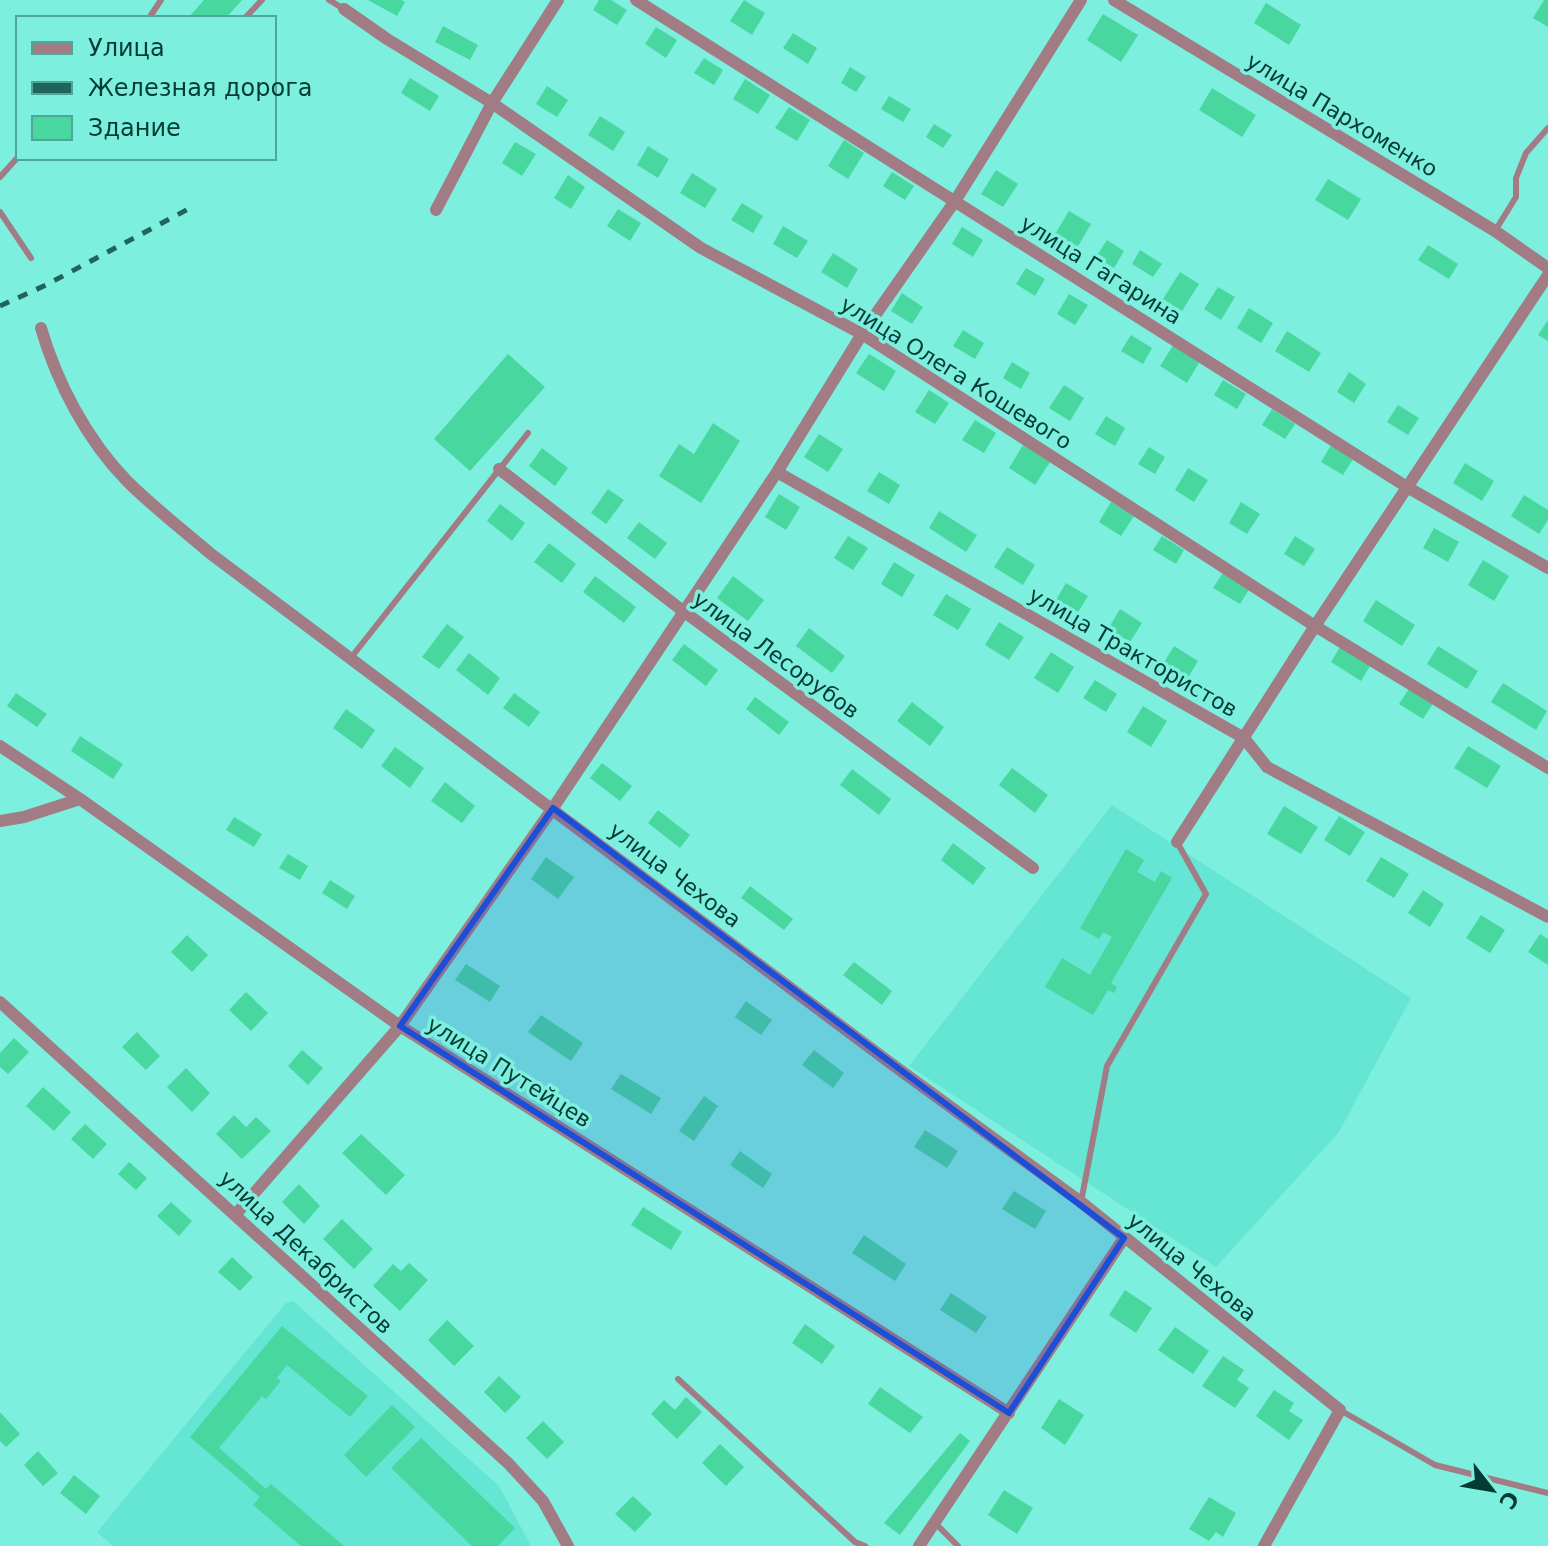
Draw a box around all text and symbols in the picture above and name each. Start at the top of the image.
legend [16,16,276,160]
text: Улица [88,34,165,62]
street label: улица Пархоменко [1242,48,1442,182]
text: Железная дорога [88,74,312,102]
text: Здание [88,114,181,142]
street label: улица Гагарина [1016,210,1186,330]
street label: улица Олега Кошевого [836,291,1076,455]
street label: улица Трактористов [1024,582,1242,722]
street label: улица Лесорубов [688,586,864,724]
street label: улица Чехова [604,817,746,933]
street label: улица Путейцев [422,1011,596,1133]
street label: улица Декабристов [214,1165,398,1339]
street label: улица Чехова [1123,1207,1261,1327]
north arrow [1452,1450,1532,1530]
text: С [1494,1487,1524,1513]

